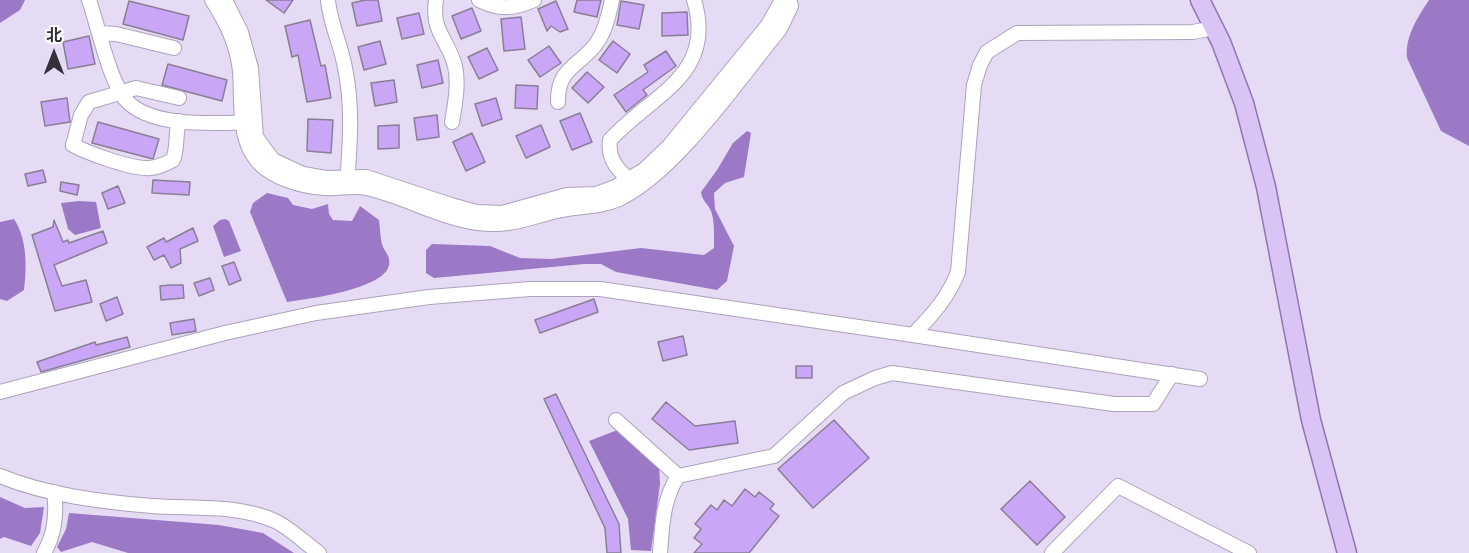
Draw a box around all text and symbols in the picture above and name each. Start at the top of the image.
north arrow [24,24,84,84]
text: 北 [46,26,62,45]

